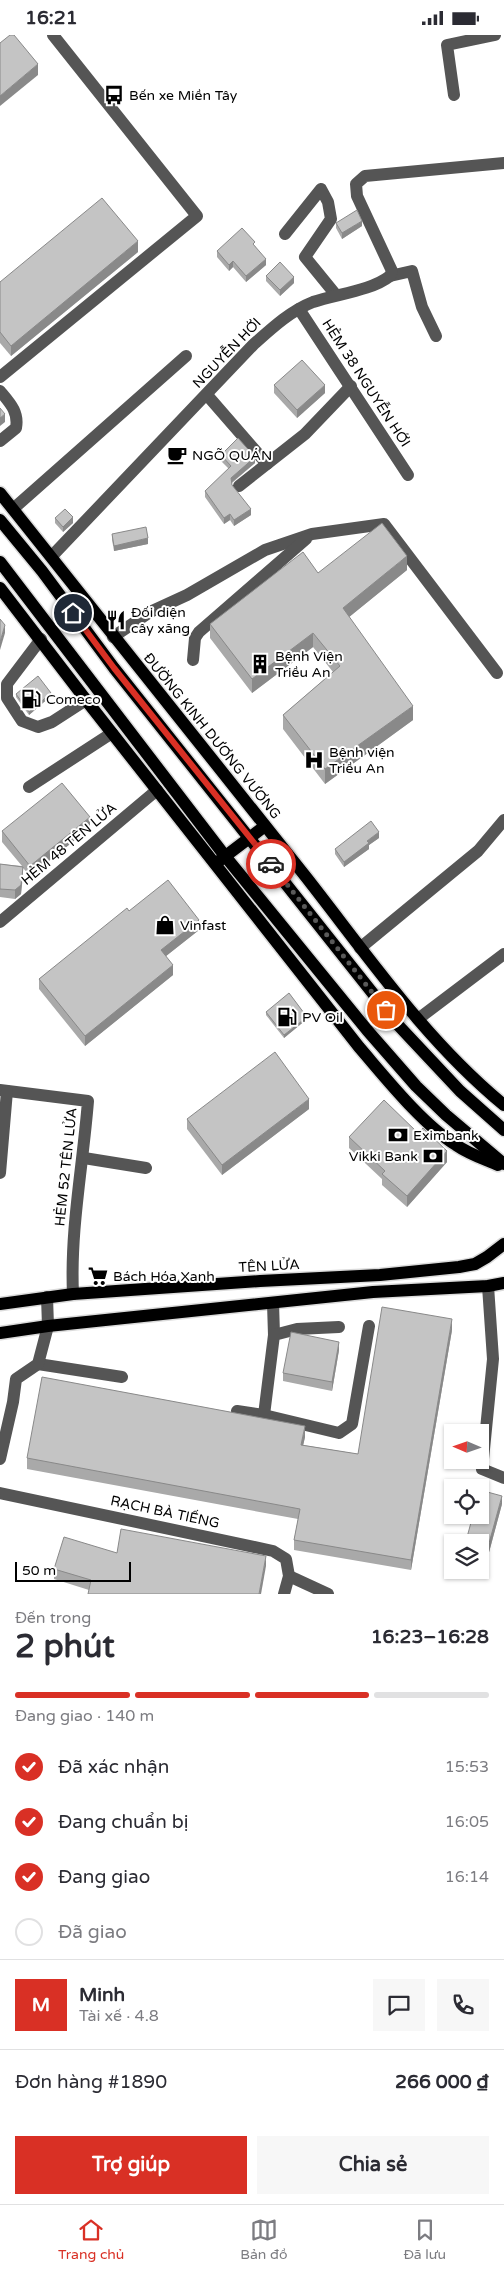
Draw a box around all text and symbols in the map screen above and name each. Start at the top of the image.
text: 16:21 [25,7,78,29]
bus stop icon: Bến xe Miền Tây [103,84,125,106]
place label: Bến xe Miền Tây [129,87,238,104]
street label: NGUYỄN HỚI [189,314,265,392]
street label: HẺM 38 NGUYỄN HỚI [318,316,414,450]
cafe icon: NGÕ QUÁN [166,444,188,466]
place label: NGÕ QUÁN [192,447,272,464]
pin [52,592,94,634]
icon: home [59,599,87,627]
place label: Đối diện cây xăng [131,604,190,637]
restaurant icon: Đối diện cây xăng [105,609,127,631]
place label: Bệnh Viện Triều An [275,648,343,681]
street label: ĐƯỜNG KINH DƯƠNG VƯƠNG [140,650,284,822]
building icon: Bệnh Viện Triều An [249,653,271,675]
fuel station icon: Comeco [20,688,42,710]
place label: Comeco [46,691,101,708]
place label: Bệnh viện Triều An [329,744,395,777]
hospital icon: Bệnh viện Triều An [303,749,325,771]
street label: HẺM 48 TÊN LỬA [18,799,120,889]
courier [246,839,296,889]
icon: car [257,850,285,878]
shop icon: Vinfast [154,914,176,936]
place label: Vinfast [180,917,227,934]
pin [365,989,407,1031]
icon: bag [372,996,400,1024]
fuel station icon: PV Oil [276,1006,298,1028]
place label: PV Oil [302,1009,343,1026]
street label: HẺM 52 TÊN LỬA [51,1107,81,1227]
bank icon: Eximbank [387,1124,409,1146]
place label: Eximbank [413,1127,479,1144]
bank icon: Vikki Bank [422,1145,444,1167]
place label: Vikki Bank [349,1148,418,1165]
street label: TÊN LỬA [238,1256,300,1276]
supermarket icon: Bách Hóa Xanh [87,1265,109,1287]
place label: Bách Hóa Xanh [113,1268,215,1285]
north arrow [444,1424,489,1469]
map controls [444,1424,489,1579]
button: locate [444,1479,489,1524]
street label: RẠCH BÀ TIẾNG [109,1492,221,1532]
button: layers [444,1534,489,1579]
scale bar [15,1559,131,1582]
text: 50 m [22,1562,56,1579]
text: Đến trong [15,1608,91,1628]
text: 16:23–16:28 [371,1626,489,1648]
text: 2 phút [15,1628,115,1666]
text: Đang giao · 140 m [15,1706,154,1726]
icon: check [15,1753,43,1781]
text: Đã xác nhận [58,1756,169,1778]
text: 15:53 [445,1757,489,1777]
icon: check [15,1808,43,1836]
text: Đang chuẩn bị [58,1811,188,1833]
text: 16:05 [445,1812,489,1832]
icon: check [15,1863,43,1891]
text: Đang giao [58,1866,150,1888]
text: 16:14 [445,1867,489,1887]
text: Đã giao [58,1921,127,1943]
button: chat [373,1979,425,2031]
button: phone [437,1979,489,2031]
text: Minh [79,1984,125,2006]
text: M [32,1994,50,2016]
text: Tài xế · 4.8 [79,2006,159,2026]
text: Đơn hàng #1890 [15,2071,167,2093]
text: 266 000 ₫ [395,2071,489,2093]
button: Trợ giúp [15,2136,247,2194]
button: Chia sẻ [257,2136,489,2194]
tab: Trang chủ [58,2216,124,2263]
tab: Bản đồ [240,2216,287,2263]
tab: Đã lưu [403,2216,446,2263]

